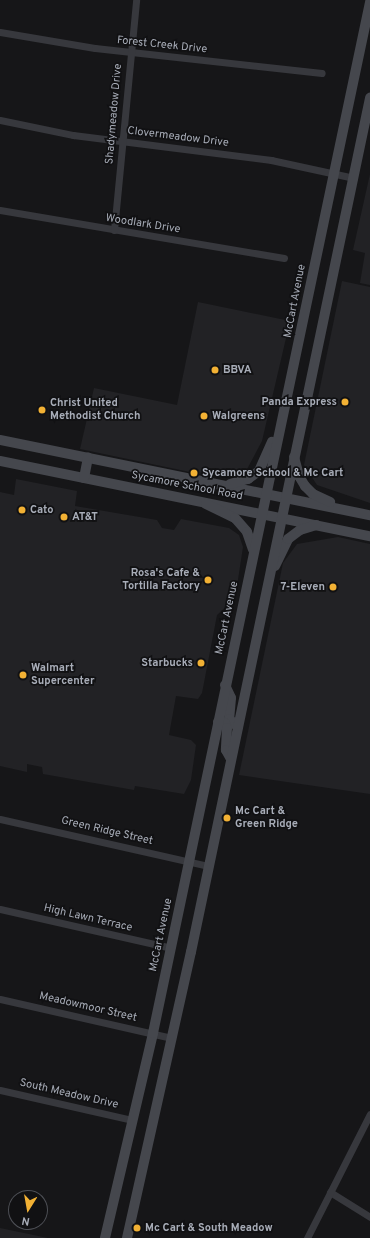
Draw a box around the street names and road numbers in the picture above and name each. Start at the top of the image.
street label: Forest Creek Drive [116,34,208,56]
street label: Shadymeadow Drive [103,63,125,165]
street label: Clovermeadow Drive [127,124,229,150]
street label: Woodlark Drive [105,212,181,236]
street label: McCart Avenue [281,263,309,339]
street label: Sycamore School Road [130,469,244,503]
street label: McCart Avenue [213,580,241,656]
street label: Green Ridge Street [60,814,154,848]
street label: McCart Avenue [147,897,175,973]
street label: High Lawn Terrace [42,901,134,935]
street label: Meadowmoor Street [38,989,138,1025]
street label: South Meadow Drive [18,1076,120,1112]

